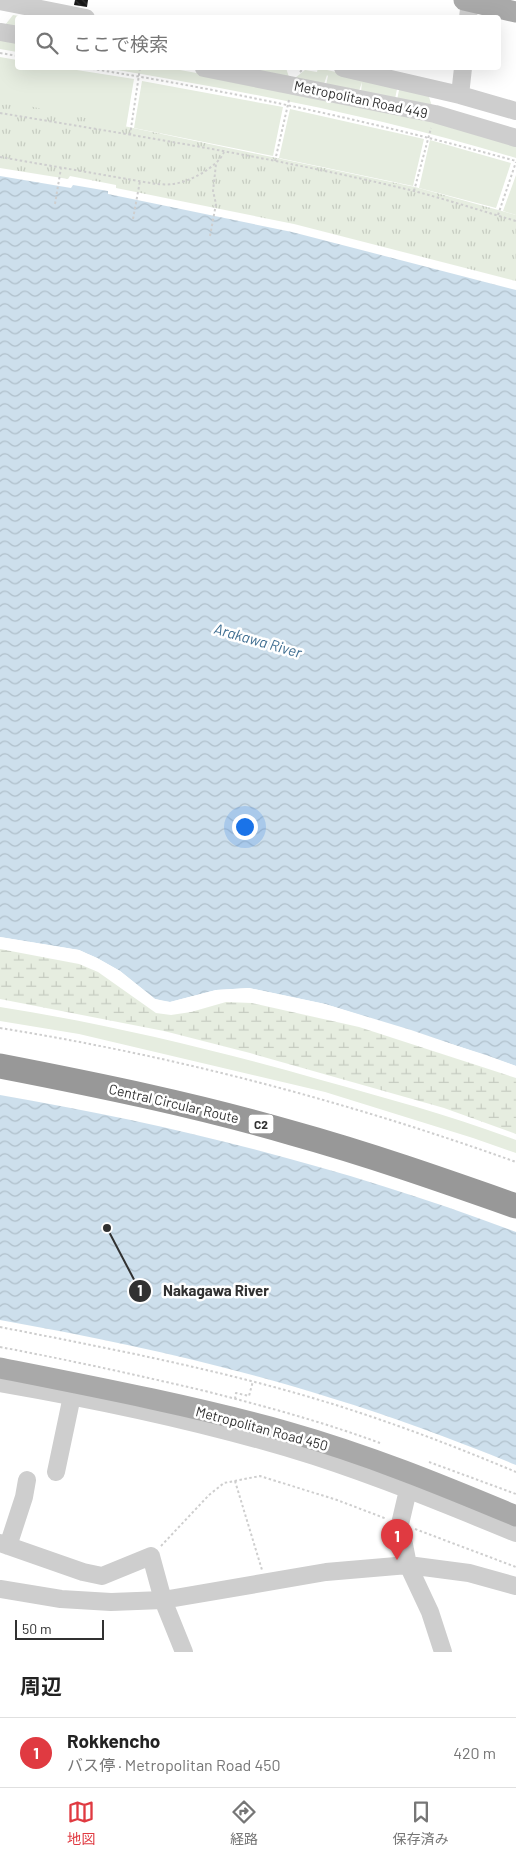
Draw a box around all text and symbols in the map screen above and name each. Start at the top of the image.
search box [15,15,501,70]
icon: search [33,29,61,57]
text: ここで検索 [73,32,168,55]
street label: Metropolitan Road 449 [293,77,429,121]
water label: Arakawa River [212,619,305,661]
your location [232,814,258,840]
street label: Central Circular Route [107,1080,241,1126]
road number: C2 [248,1114,274,1134]
callout: Nakagawa River [128,1276,279,1306]
text: 1 [137,1281,143,1299]
text: Nakagawa River [163,1281,269,1299]
street label: Metropolitan Road 450 [194,1402,330,1454]
pin: 1 [381,1519,413,1560]
scale bar [15,1617,104,1640]
text: 50 m [22,1620,51,1637]
text: 周辺 [20,1673,62,1698]
text: Rokkencho [67,1729,160,1752]
text: 1 [33,1743,39,1762]
text: 420 m [453,1743,496,1762]
text: バス停 · Metropolitan Road 450 [67,1755,281,1774]
tab: 地図 [67,1798,95,1848]
tab: 経路 [230,1798,258,1848]
tab: 保存済み [393,1798,449,1848]

